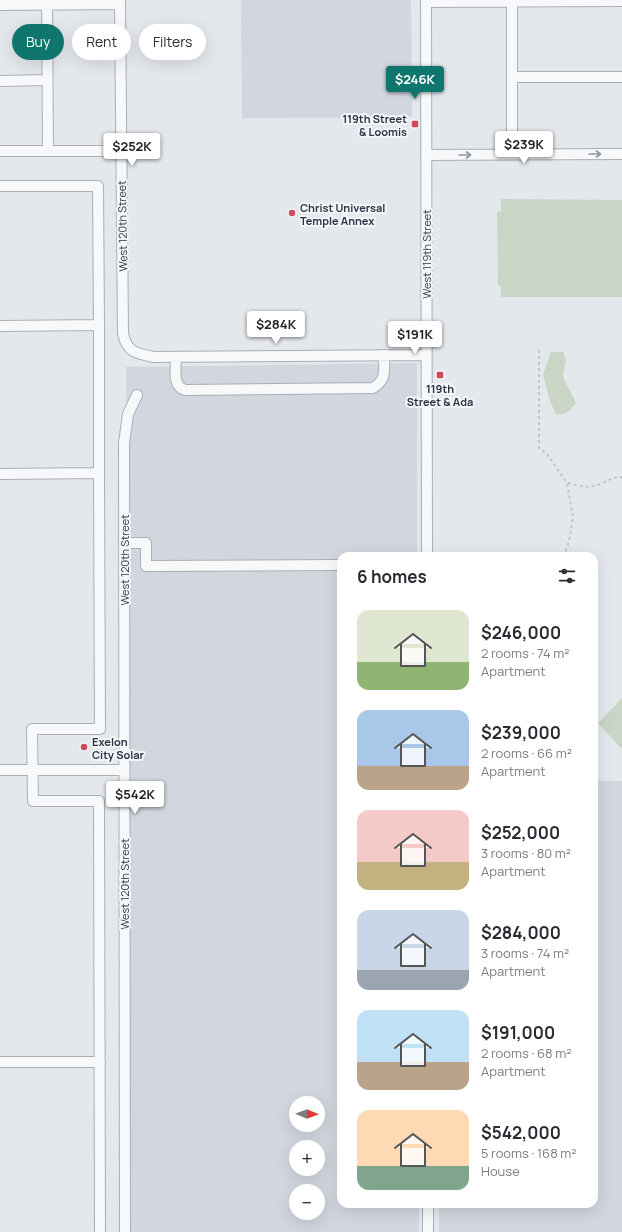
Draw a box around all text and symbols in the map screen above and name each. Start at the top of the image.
chip: Buy [12,24,64,60]
chip: Rent [72,24,131,60]
chip: Filters [139,24,206,60]
pin: $246K [387,66,443,100]
text: $246K [395,70,435,88]
place label: 119th Street & Loomis [342,111,407,139]
marker: 119th Street & Loomis [410,119,420,129]
pin: $239K [496,131,552,165]
pin: $252K [104,133,160,167]
text: $239K [504,135,544,153]
text: $252K [112,137,152,155]
one-way arrow [588,150,601,158]
one-way arrow [458,151,471,158]
street label: West 120th Street [114,180,130,272]
place label: Christ Universal Temple Annex [300,200,385,228]
marker: Christ Universal Temple Annex [287,208,297,218]
street label: West 119th Street [419,209,434,299]
pin: $284K [248,311,304,345]
text: $284K [256,315,296,333]
pin: $191K [387,321,443,355]
text: $191K [397,325,433,343]
marker: 119th Street & Ada [435,370,445,380]
place label: 119th Street & Ada [407,381,473,409]
street label: West 120th Street [117,514,132,606]
text: 6 homes [357,565,427,588]
icon: filters [556,565,578,587]
text: $246,000 [481,621,561,644]
icon: home [389,626,437,674]
text: 2 rooms · 74 m² [481,644,569,662]
text: Apartment [481,662,545,680]
text: $239,000 [481,721,561,744]
icon: home [389,726,437,774]
place label: Exelon City Solar [92,734,145,762]
marker: Exelon City Solar [79,742,89,752]
text: 2 rooms · 66 m² [481,744,572,762]
text: Apartment [481,762,545,780]
pin: $542K [107,781,163,815]
text: $542K [115,785,155,803]
text: $252,000 [481,821,560,844]
icon: home [389,826,437,874]
street label: West 120th Street [117,838,132,930]
text: 3 rooms · 80 m² [481,844,571,862]
text: Apartment [481,862,545,880]
text: $284,000 [481,921,561,944]
icon: home [389,926,437,974]
text: 3 rooms · 74 m² [481,944,569,962]
text: Apartment [481,962,545,980]
text: $191,000 [481,1021,555,1044]
icon: home [389,1026,437,1074]
text: 2 rooms · 68 m² [481,1044,571,1062]
text: Apartment [481,1062,545,1080]
north arrow [289,1096,325,1132]
map controls [289,1096,325,1220]
text: $542,000 [481,1121,561,1144]
icon: home [389,1126,437,1174]
button: + [289,1140,325,1176]
text: 5 rooms · 168 m² [481,1144,577,1162]
text: House [481,1162,520,1180]
button: − [289,1184,325,1220]

